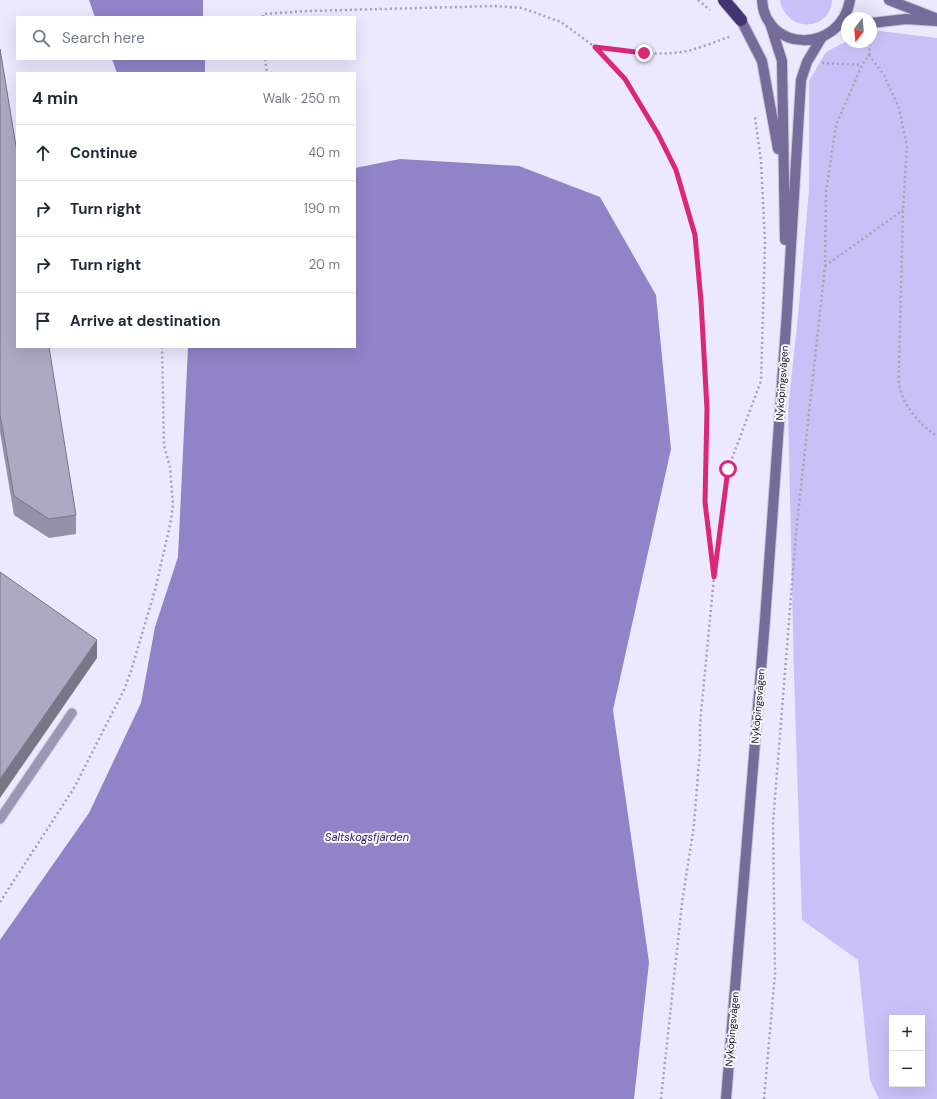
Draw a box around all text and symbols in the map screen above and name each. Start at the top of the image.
north arrow [841,12,877,48]
search box [16,16,356,60]
icon: search [30,27,52,49]
text: Search here [62,28,145,48]
route end [635,44,653,62]
text: 4 min [32,87,78,109]
text: Walk · 250 m [263,90,340,107]
icon: ahead [32,142,54,164]
text: Continue [70,143,138,163]
text: 40 m [308,144,340,161]
icon: right [32,198,54,220]
text: Turn right [70,199,141,219]
text: 190 m [304,200,340,217]
icon: right [32,254,54,276]
text: Turn right [70,255,141,275]
text: 20 m [309,256,340,273]
icon: arrive [32,310,54,332]
text: Arrive at destination [70,311,221,331]
street label: Nyköpingsvägen [773,345,791,421]
route start [719,460,737,478]
street label: Nyköpingsvägen [748,668,768,744]
water label: Saltskogsfjärden [325,830,409,844]
street label: Nyköpingsvägen [722,991,742,1067]
map controls [889,1015,925,1087]
button: + [889,1015,925,1051]
button: − [889,1051,925,1087]

